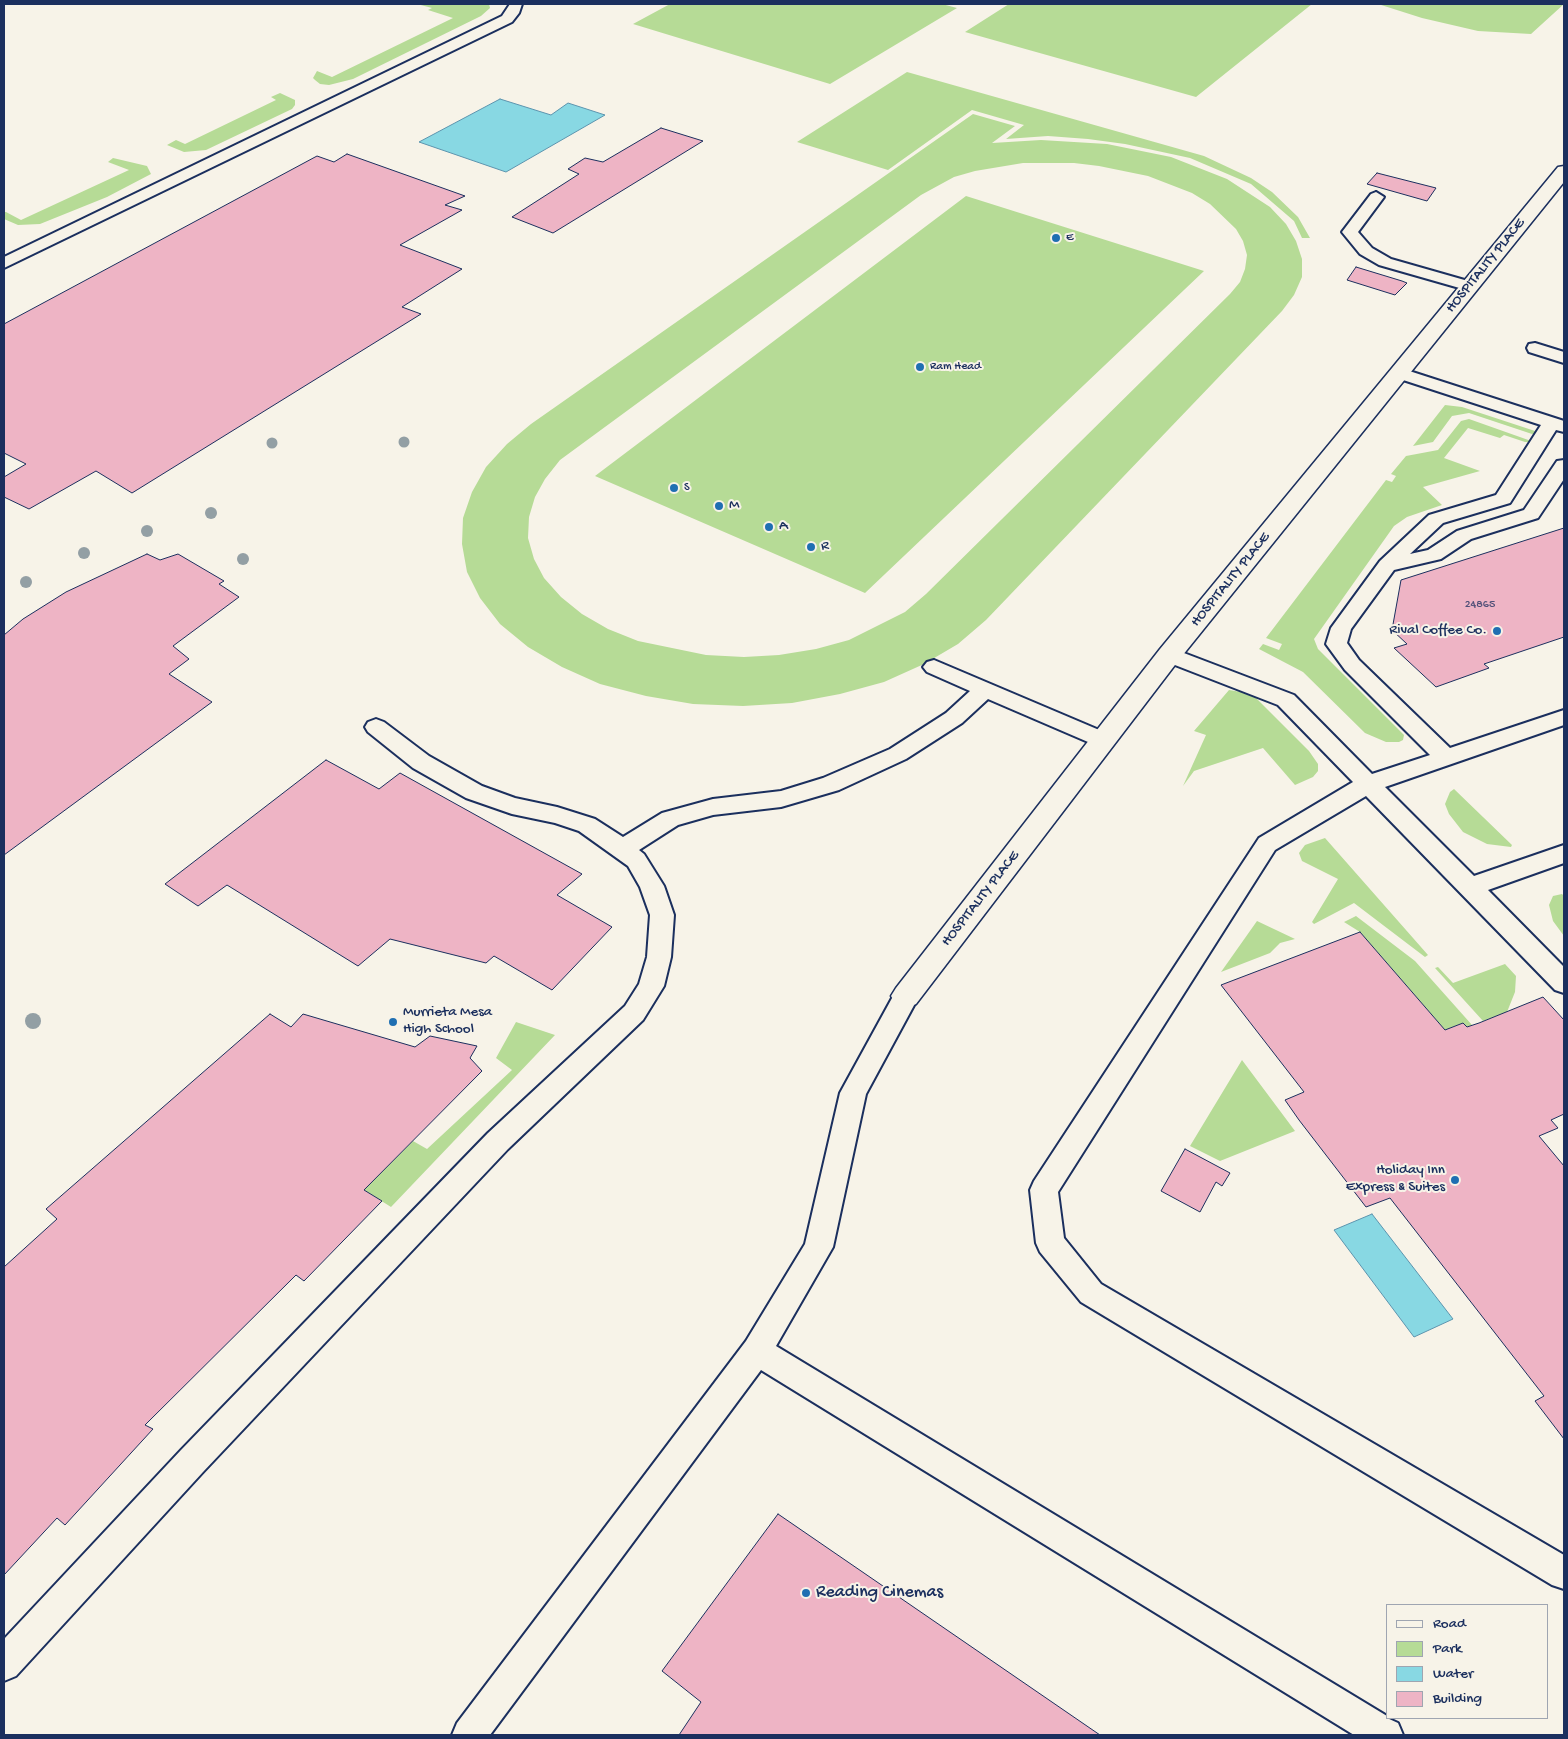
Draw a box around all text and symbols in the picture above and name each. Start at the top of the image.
street label: HOSPITALITY PLACE [1442,215,1530,317]
place label: E [1066,231,1073,245]
marker: E [1050,232,1062,244]
place label: Ram Head [930,360,981,374]
marker: Ram Head [914,361,926,373]
place label: S [684,481,690,495]
marker: S [668,482,680,494]
place label: M [729,497,739,515]
marker: M [713,500,725,512]
place label: A [779,518,788,536]
marker: A [763,521,775,533]
street label: HOSPITALITY PLACE [1187,529,1275,631]
place label: R [821,538,829,556]
marker: R [805,541,817,553]
house number: 24865 [1465,598,1495,612]
place label: Rival Coffee Co. [1389,622,1487,640]
marker: Rival Coffee Co. [1491,625,1503,637]
street label: HOSPITALITY PLACE [938,848,1024,950]
place label: Murrieta Mesa High School [403,1004,492,1039]
marker: Murrieta Mesa High School [387,1016,399,1028]
place label: Holiday Inn Express & Suites [1346,1162,1445,1197]
marker: Holiday Inn Express & Suites [1449,1174,1461,1186]
place label: Reading Cinemas [816,1582,943,1604]
marker: Reading Cinemas [800,1587,812,1599]
legend [1386,1604,1548,1719]
text: Road [1433,1615,1466,1633]
text: Park [1433,1640,1462,1658]
text: Water [1433,1665,1473,1683]
text: Building [1433,1690,1482,1708]

